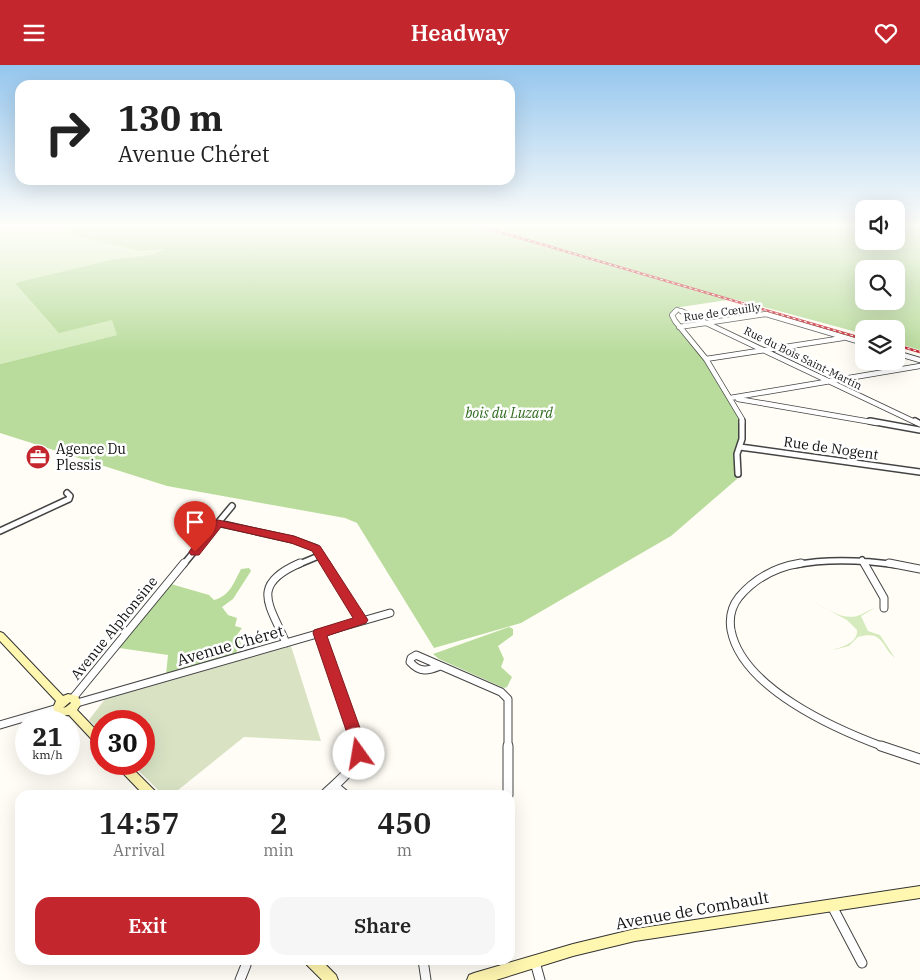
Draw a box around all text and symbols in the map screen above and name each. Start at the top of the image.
text: Headway [411,18,509,47]
icon: menu [20,19,48,47]
icon: heart [872,19,900,47]
text: 130 m [118,95,223,141]
icon: right [35,100,100,165]
text: Avenue Chéret [118,139,270,168]
map controls [855,200,905,370]
button: sound [855,200,905,250]
button: search [855,260,905,310]
street label: Rue de Cœuilly [683,300,762,324]
button: layers [855,320,905,370]
street label: Rue du Bois Saint-Martin [742,323,864,393]
park label: bois du Luzard [465,404,553,422]
street label: Rue de Nogent [782,432,880,464]
place label: Agence Du Plessis [56,440,126,474]
office icon: Agence Du Plessis [25,444,51,470]
pin [174,501,216,552]
icon: arrive [181,508,209,536]
street label: Avenue Alphonsine [67,573,161,683]
street label: Avenue Chéret [174,620,286,670]
speed limit sign: 30 [90,710,155,775]
text: 21 [32,720,63,753]
position arrow [332,727,384,779]
text: km/h [32,747,63,762]
text: 14:57 [99,803,180,842]
text: 2 [269,803,287,842]
text: 450 [377,803,431,842]
text: Arrival [113,840,165,860]
text: min [263,840,294,860]
text: m [397,840,412,860]
street label: Avenue de Combault [614,887,771,933]
button: Exit [35,897,260,955]
button: Share [270,897,495,955]

